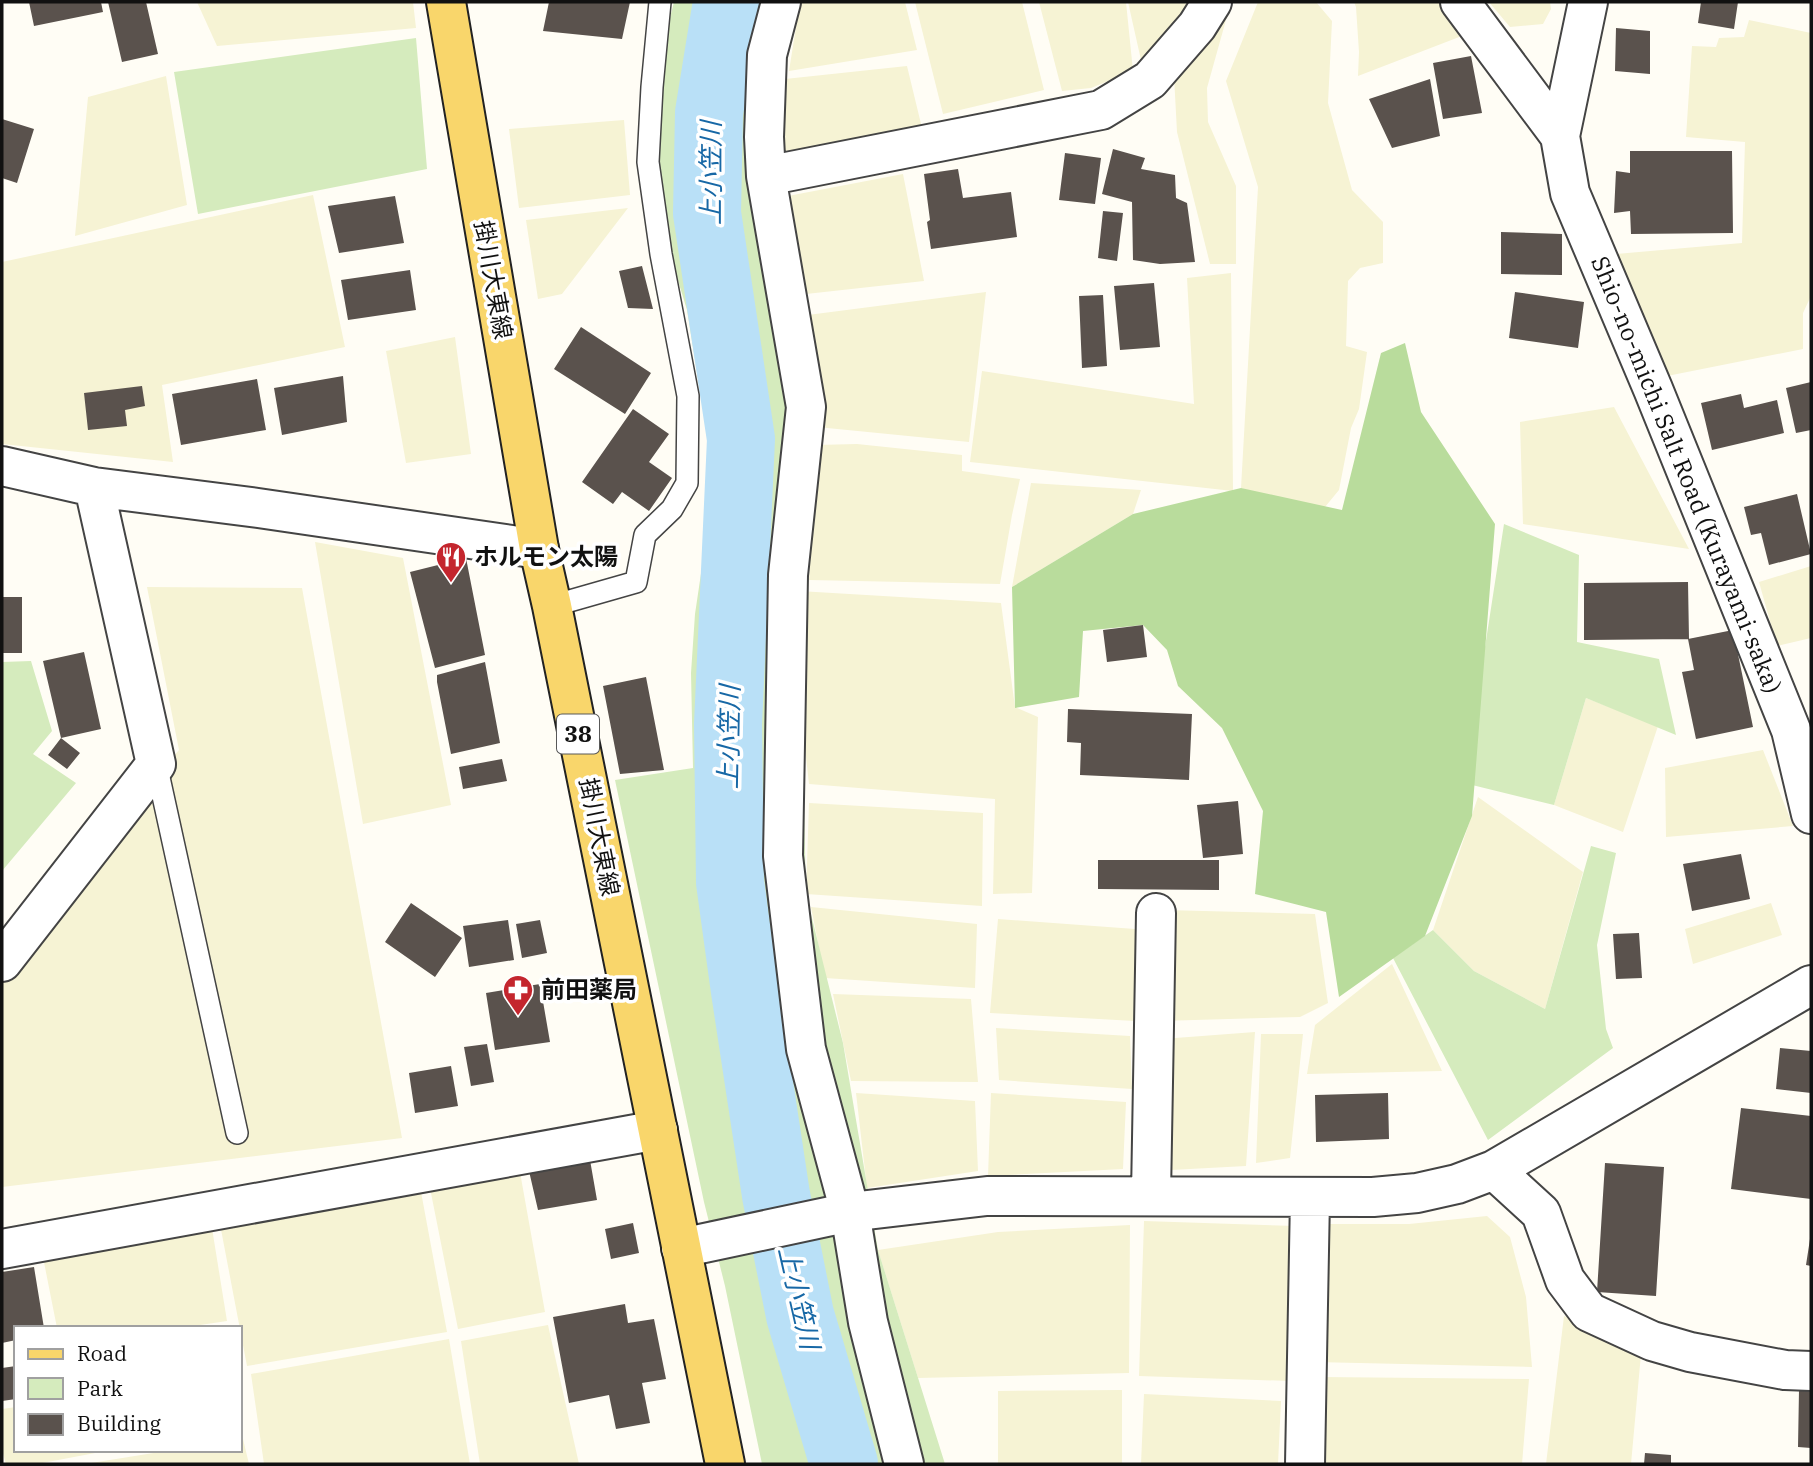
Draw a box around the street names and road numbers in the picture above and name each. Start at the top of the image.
street label: 掛川大東線 [468,218,520,342]
street label: Shio-no-michi Salt Road (Kurayami-saka) [1584,251,1790,698]
road number: 38 [557,714,599,754]
street label: 掛川大東線 [573,775,627,899]

